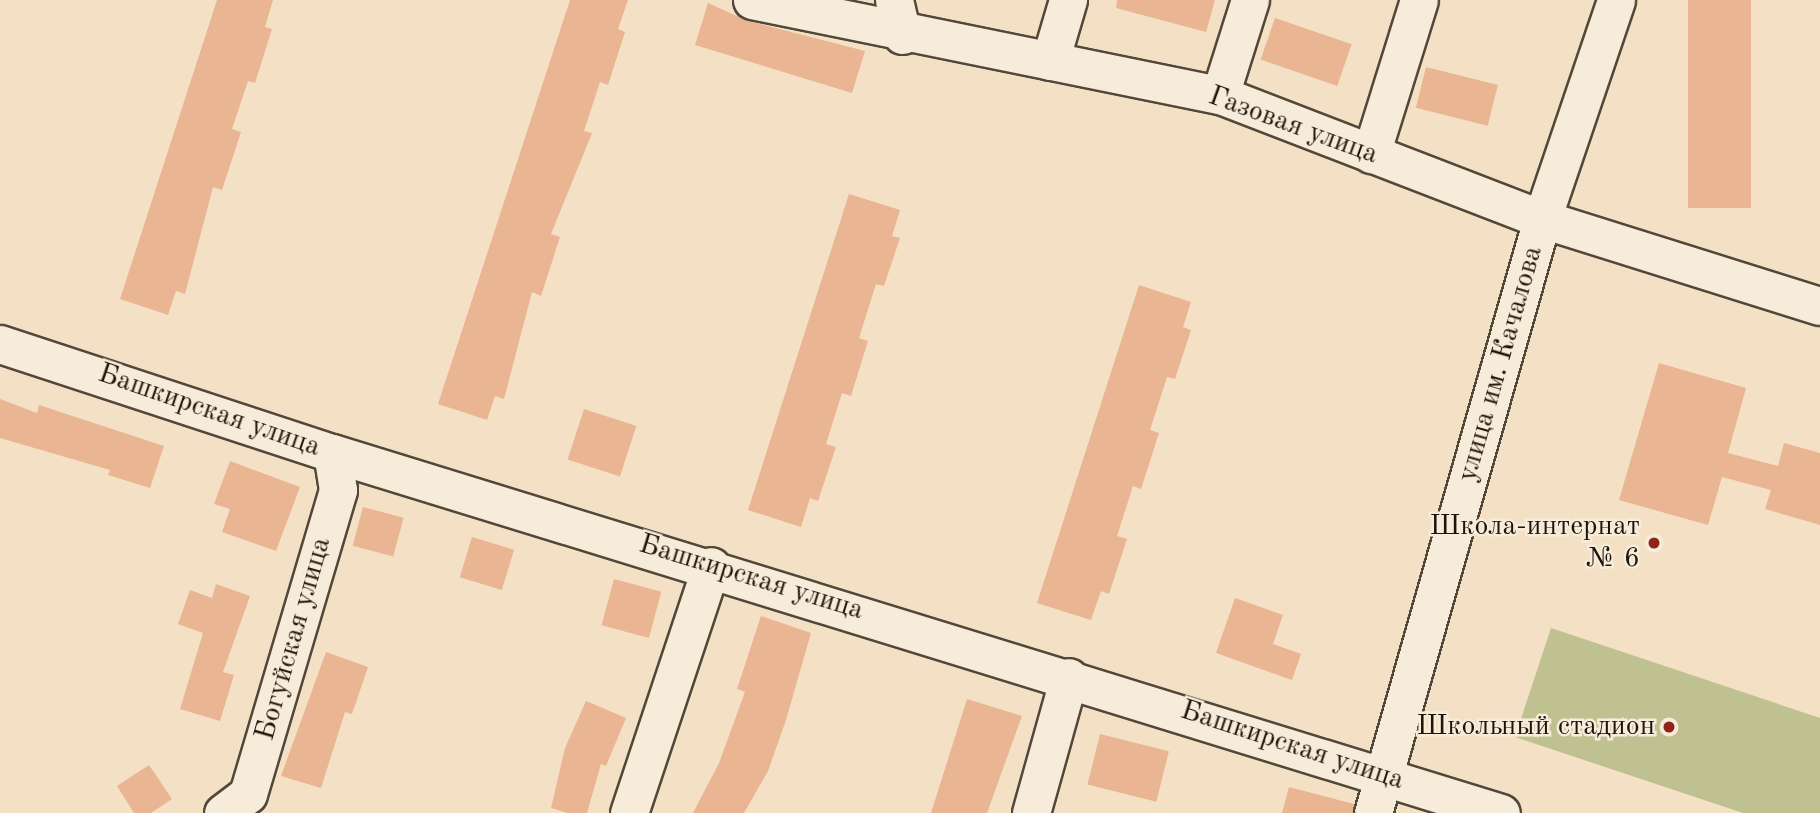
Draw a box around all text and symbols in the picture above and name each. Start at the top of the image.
street label: Газовая улица [1204,80,1382,172]
street label: улица им. Качалова [1451,242,1551,486]
street label: Башкирская улица [94,357,324,465]
place label: Школа-интернат № 6 [1429,510,1640,576]
street label: Башкирская улица [635,528,867,628]
street label: Богуйская улица [249,533,339,745]
marker: Школа-интернат № 6 [1646,535,1662,551]
street label: Башкирская улица [1176,694,1408,798]
place label: Школьный стадион [1416,710,1655,744]
marker: Школьный стадион [1661,719,1677,735]

